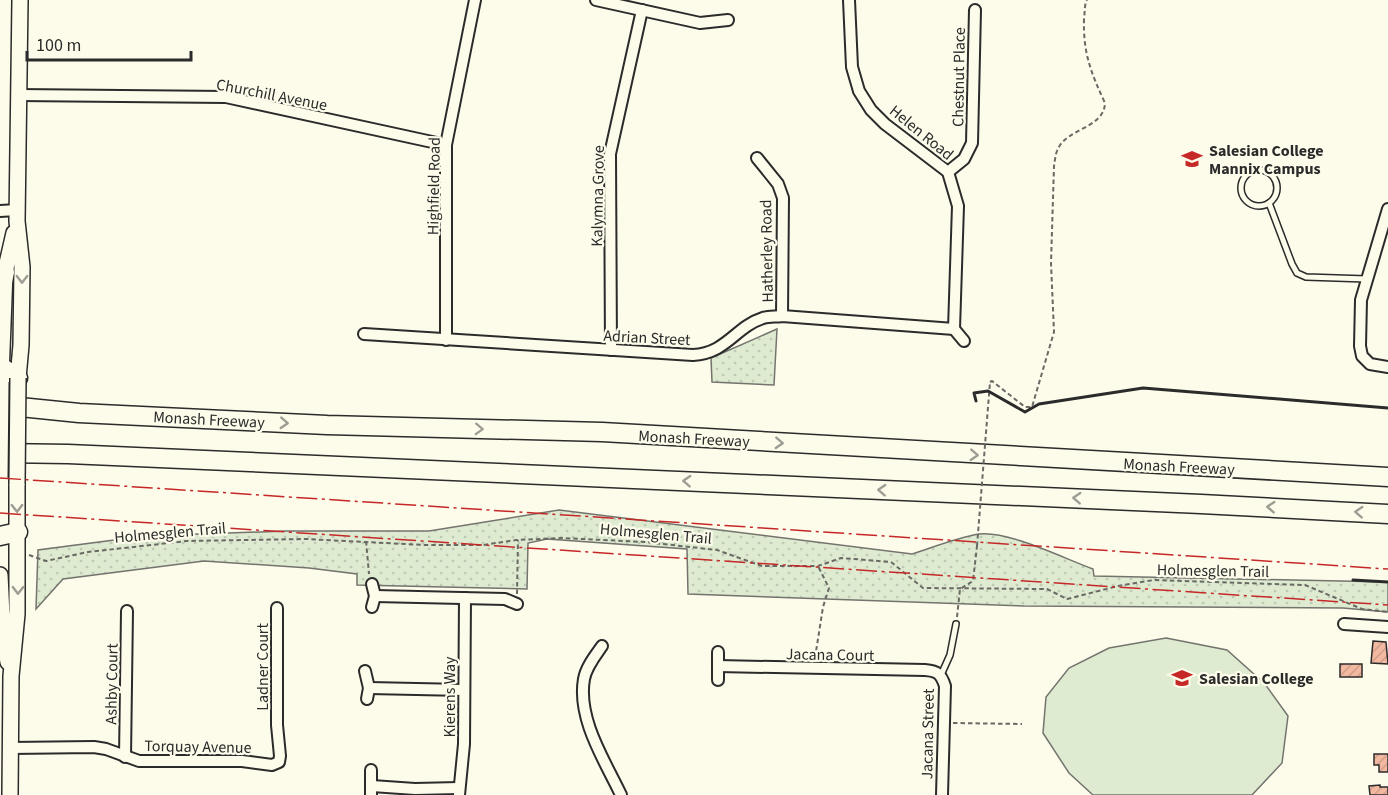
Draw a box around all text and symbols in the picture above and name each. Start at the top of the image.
scale bar [27,24,190,62]
street label: Chestnut Place [947,27,971,127]
text: 100 m [36,33,81,58]
street label: Churchill Avenue [214,73,329,117]
street label: Helen Road [885,100,958,165]
street label: Highfield Road [422,137,446,235]
place label: Salesian College Mannix Campus [1209,140,1324,180]
street label: Kalymna Grove [586,145,610,247]
school or university icon: Salesian College Mannix Campus [1180,147,1204,171]
street label: Hatherley Road [755,199,779,303]
one-way arrow [16,275,28,284]
street label: Adrian Street [603,325,692,351]
street label: Monash Freeway [153,406,266,434]
one-way arrow [280,416,289,429]
one-way arrow [475,423,484,435]
street label: Monash Freeway [638,425,751,453]
one-way arrow [774,436,783,449]
one-way arrow [969,448,978,461]
street label: Monash Freeway [1123,453,1236,481]
one-way arrow [682,474,691,487]
one-way arrow [877,483,886,496]
one-way arrow [1072,492,1081,505]
one-way arrow [1267,501,1276,514]
one-way arrow [11,503,23,512]
one-way arrow [1354,506,1363,519]
street label: Holmesglen Trail [113,517,227,549]
street label: Holmesglen Trail [599,518,713,550]
street label: Holmesglen Trail [1157,559,1269,583]
one-way arrow [12,586,24,595]
street label: Ladner Court [252,623,274,711]
street label: Ashby Court [100,643,124,725]
street label: Jacana Court [786,643,875,667]
street label: Kierens Way [439,656,461,737]
school or university icon: Salesian College [1170,666,1194,690]
place label: Salesian College [1199,668,1314,690]
street label: Jacana Street [916,688,940,780]
street label: Torquay Avenue [144,735,252,759]

